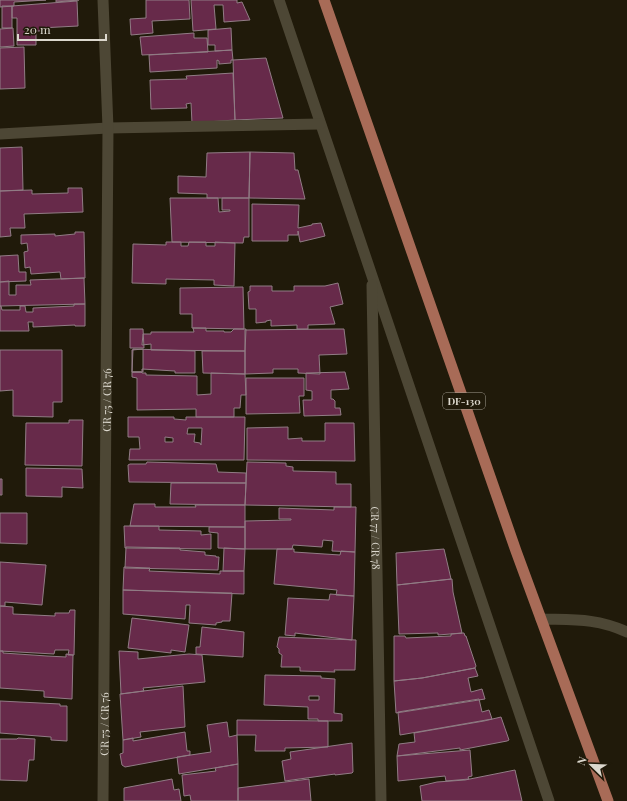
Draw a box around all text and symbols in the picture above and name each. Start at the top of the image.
scale bar [18,16,106,42]
text: 20 m [24,21,51,37]
street label: CR 75 / CR 76 [98,368,114,432]
road number: DF-130 [443,393,485,409]
street label: CR 77 / CR 78 [368,506,384,570]
street label: CR 75 / CR 76 [96,692,111,756]
north arrow [571,745,611,785]
text: N [573,754,590,767]

